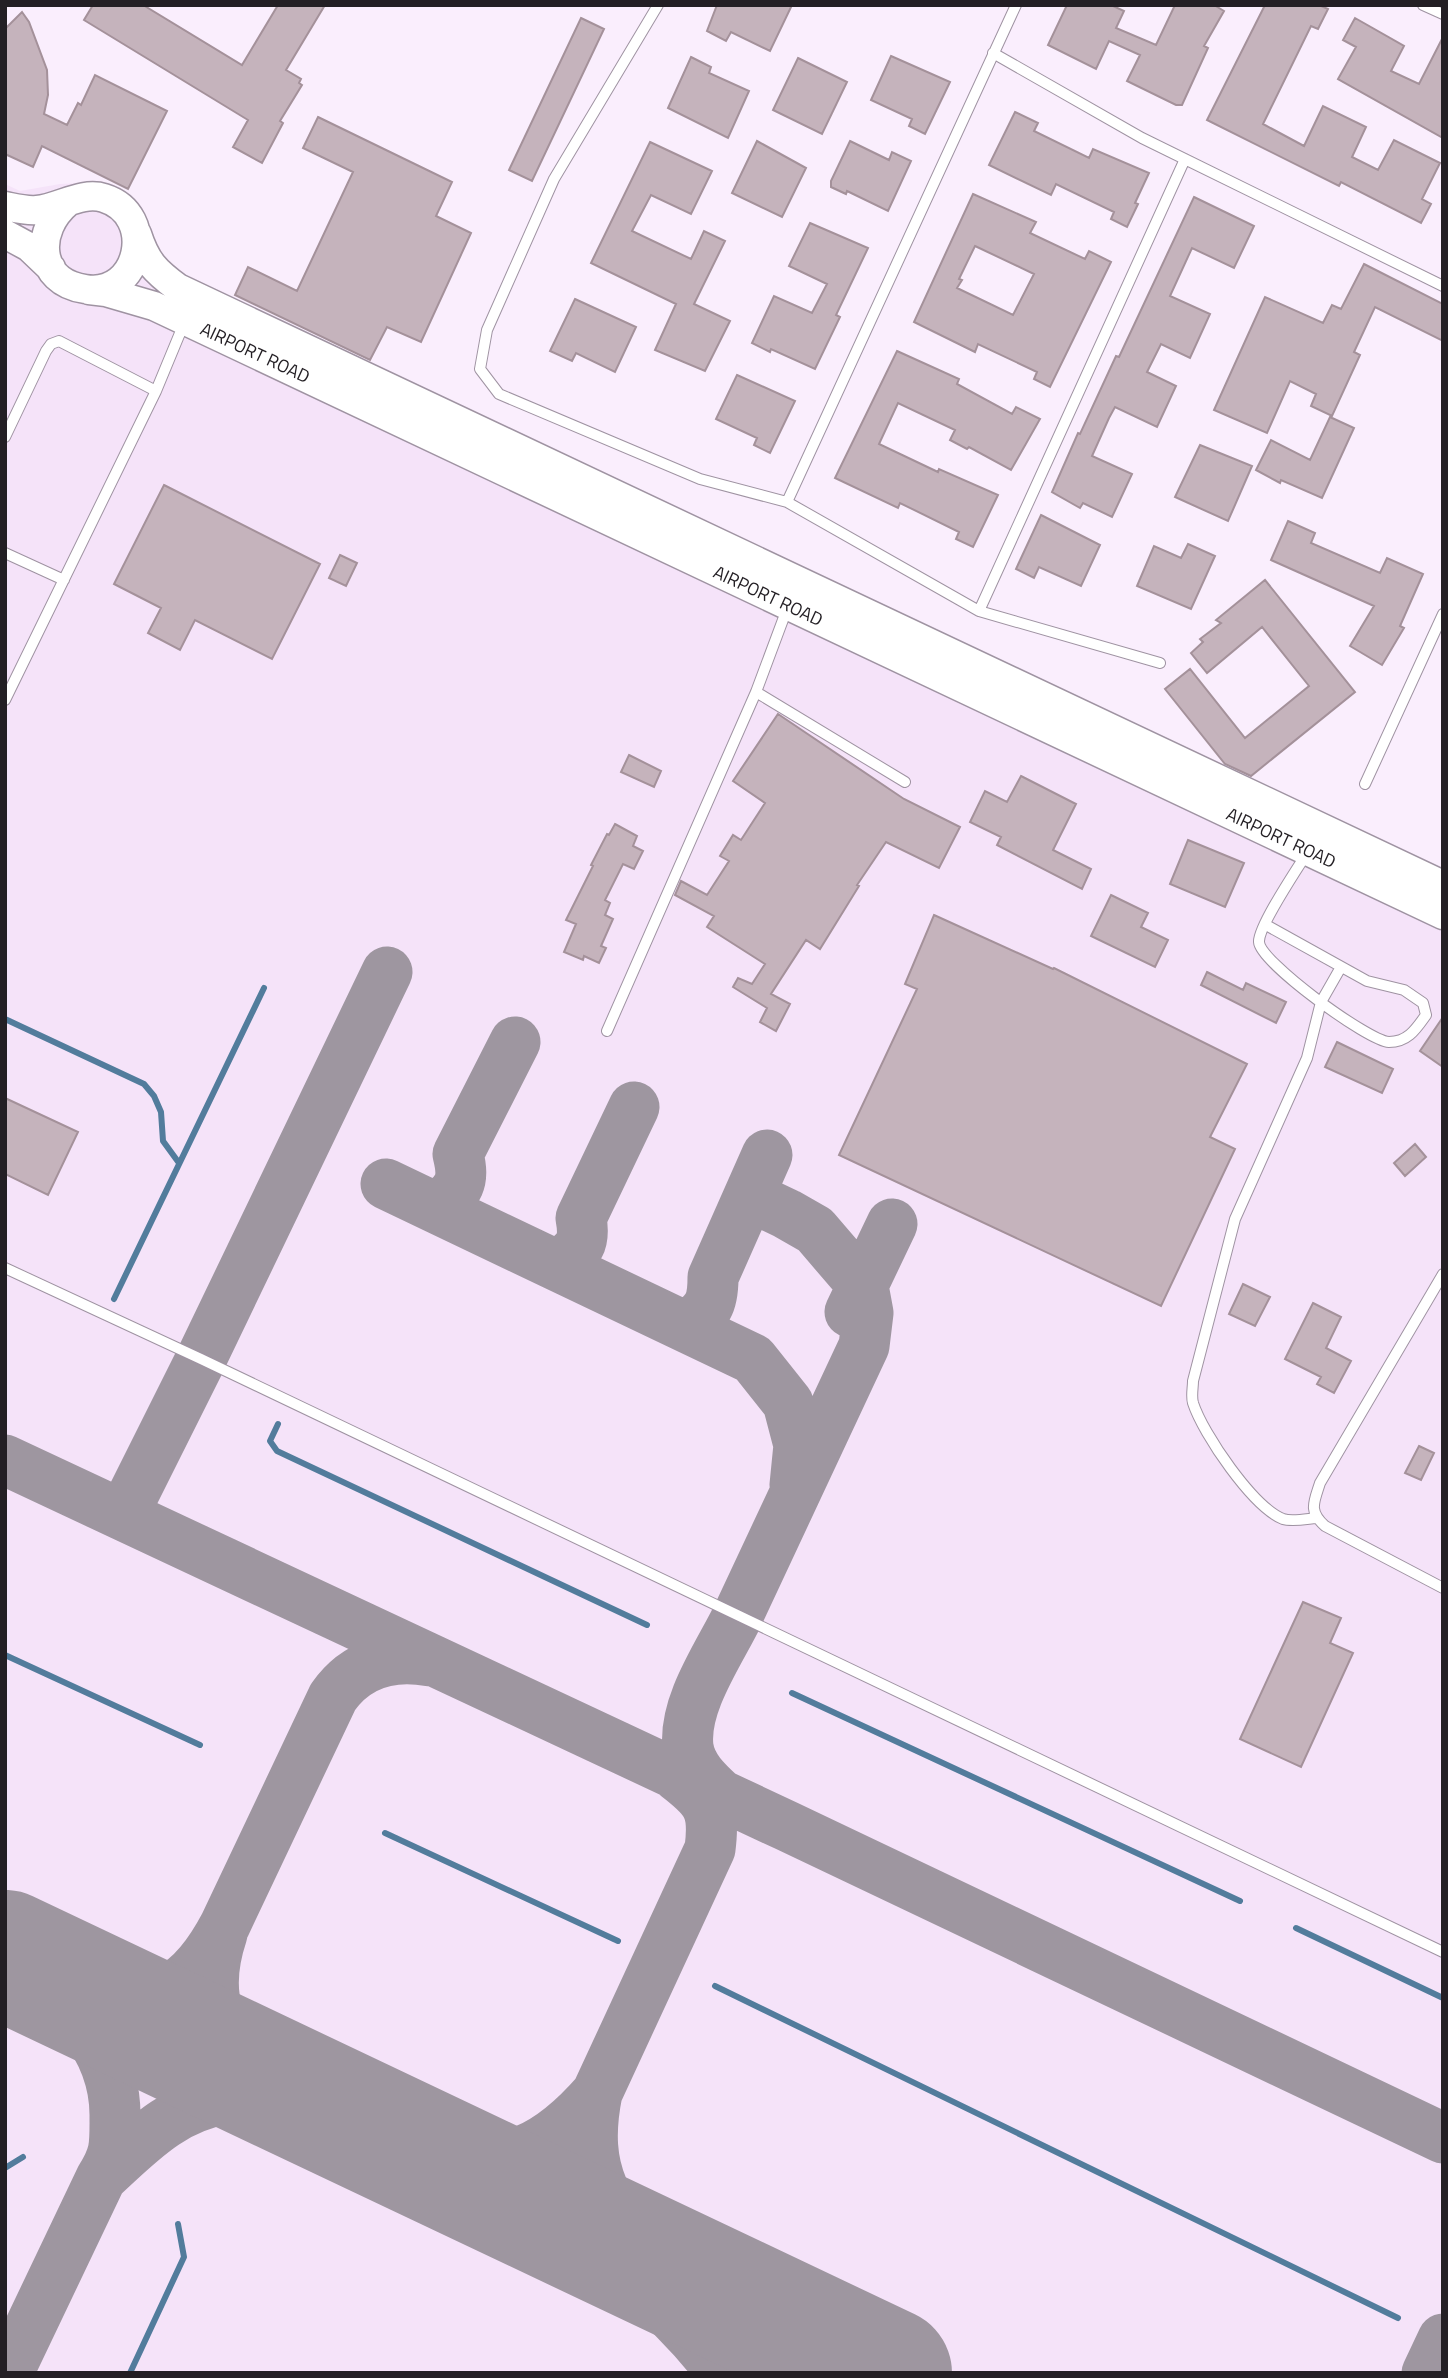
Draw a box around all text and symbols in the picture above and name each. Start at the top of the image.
street label: AIRPORT ROAD [196,315,314,390]
street label: AIRPORT ROAD [709,558,827,633]
street label: AIRPORT ROAD [1222,800,1340,875]

